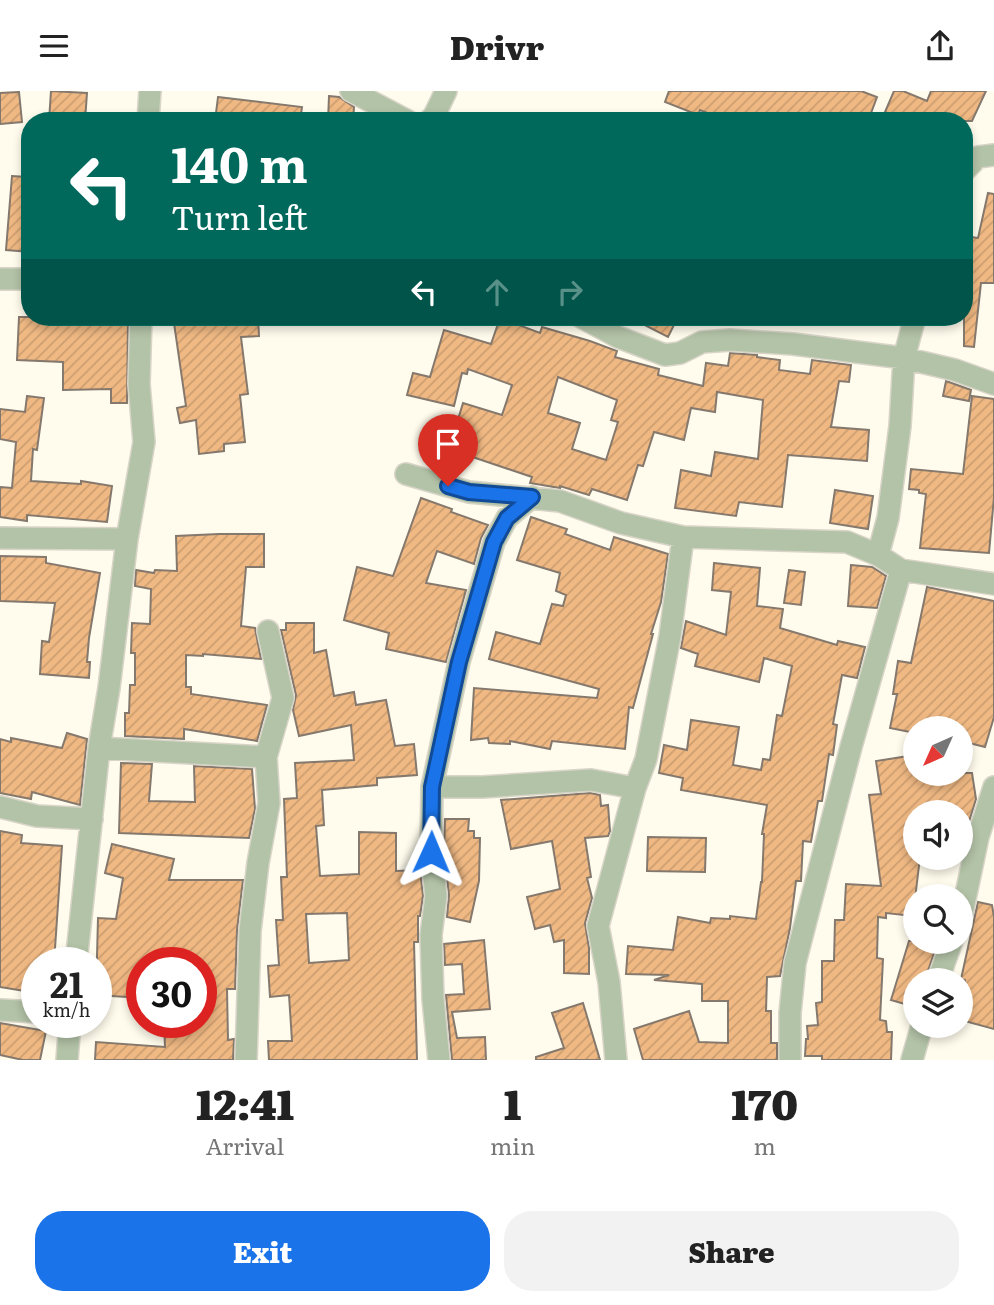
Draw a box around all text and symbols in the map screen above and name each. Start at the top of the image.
text: Drivr [450,22,544,70]
icon: menu [35,27,73,65]
icon: share [921,27,959,65]
text: 140 m [171,125,308,198]
icon: left [56,140,147,231]
text: Turn left [171,192,308,240]
icon: left [405,273,443,311]
icon: ahead [478,273,516,311]
icon: right [551,273,589,311]
pin [418,414,478,486]
icon: arrive [429,425,467,463]
north arrow [903,716,973,786]
map controls [903,716,973,1038]
button: sound [903,800,973,870]
position arrow [394,815,468,889]
button: search [903,884,973,954]
speed limit sign: 30 [126,947,217,1038]
text: 21 [50,957,83,1009]
button: layers [903,968,973,1038]
text: km/h [43,996,90,1023]
text: 12:41 [196,1071,294,1133]
text: 1 [504,1071,521,1133]
text: 170 [731,1071,798,1133]
text: Arrival [206,1128,284,1162]
text: min [490,1128,535,1162]
text: m [753,1128,776,1162]
button: Exit [35,1211,490,1291]
button: Share [504,1211,959,1291]

